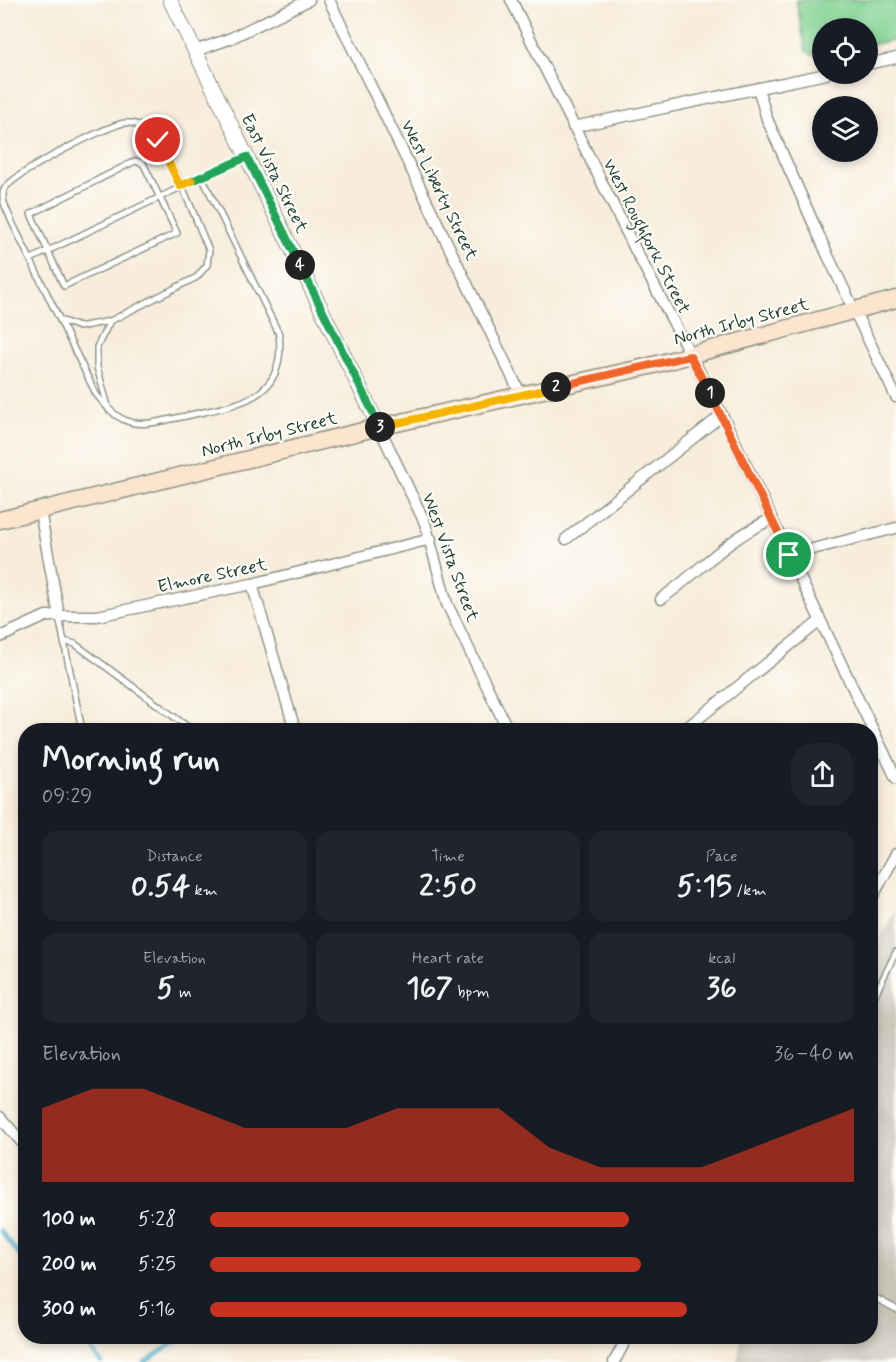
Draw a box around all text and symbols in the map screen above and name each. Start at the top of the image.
map controls [812,18,878,162]
button: locate [812,18,878,84]
button: layers [812,96,878,162]
street label: East Vista Street [235,110,314,238]
pin [132,114,183,165]
street label: West Liberty Street [395,116,484,265]
icon: check [141,123,174,156]
street label: West Roughfork Street [595,155,696,319]
pin: 4 [285,250,315,280]
text: 4 [295,254,305,275]
street label: North Irby Street [671,292,812,352]
pin: 2 [541,372,571,402]
text: 2 [552,376,560,397]
pin: 1 [695,378,725,408]
text: 1 [706,382,714,403]
street label: North Irby Street [199,406,340,463]
pin: 3 [365,412,395,442]
text: 3 [376,416,384,437]
street label: West Vista Street [416,490,485,625]
pin [763,529,814,580]
icon: arrive [772,538,805,571]
street label: Elmore Street [155,553,270,599]
text: Morning run [42,738,220,782]
button: share [791,743,854,806]
text: 09:29 [42,783,92,810]
text: Distance [146,846,202,867]
text: Time [431,846,465,867]
text: Pace [706,846,738,867]
text: 0.54 [131,867,190,906]
text: 2:50 [419,867,477,906]
text: 5:15 [677,867,732,906]
text: km [190,880,218,901]
text: /km [732,880,767,901]
text: Elevation [143,948,206,969]
text: Heart rate [412,948,484,969]
text: kcal [708,948,735,969]
text: 5 [157,969,175,1008]
text: 167 [406,969,453,1008]
text: 36 [707,969,737,1008]
text: m [175,982,192,1003]
text: bpm [453,982,490,1003]
text: Elevation [42,1041,121,1068]
text: 36–40 m [774,1041,854,1068]
text: 100 m [42,1206,96,1233]
text: 5:28 [138,1206,176,1233]
text: 200 m [42,1251,97,1278]
text: 5:25 [138,1251,176,1278]
text: 300 m [42,1296,96,1323]
text: 5:16 [138,1296,175,1323]

